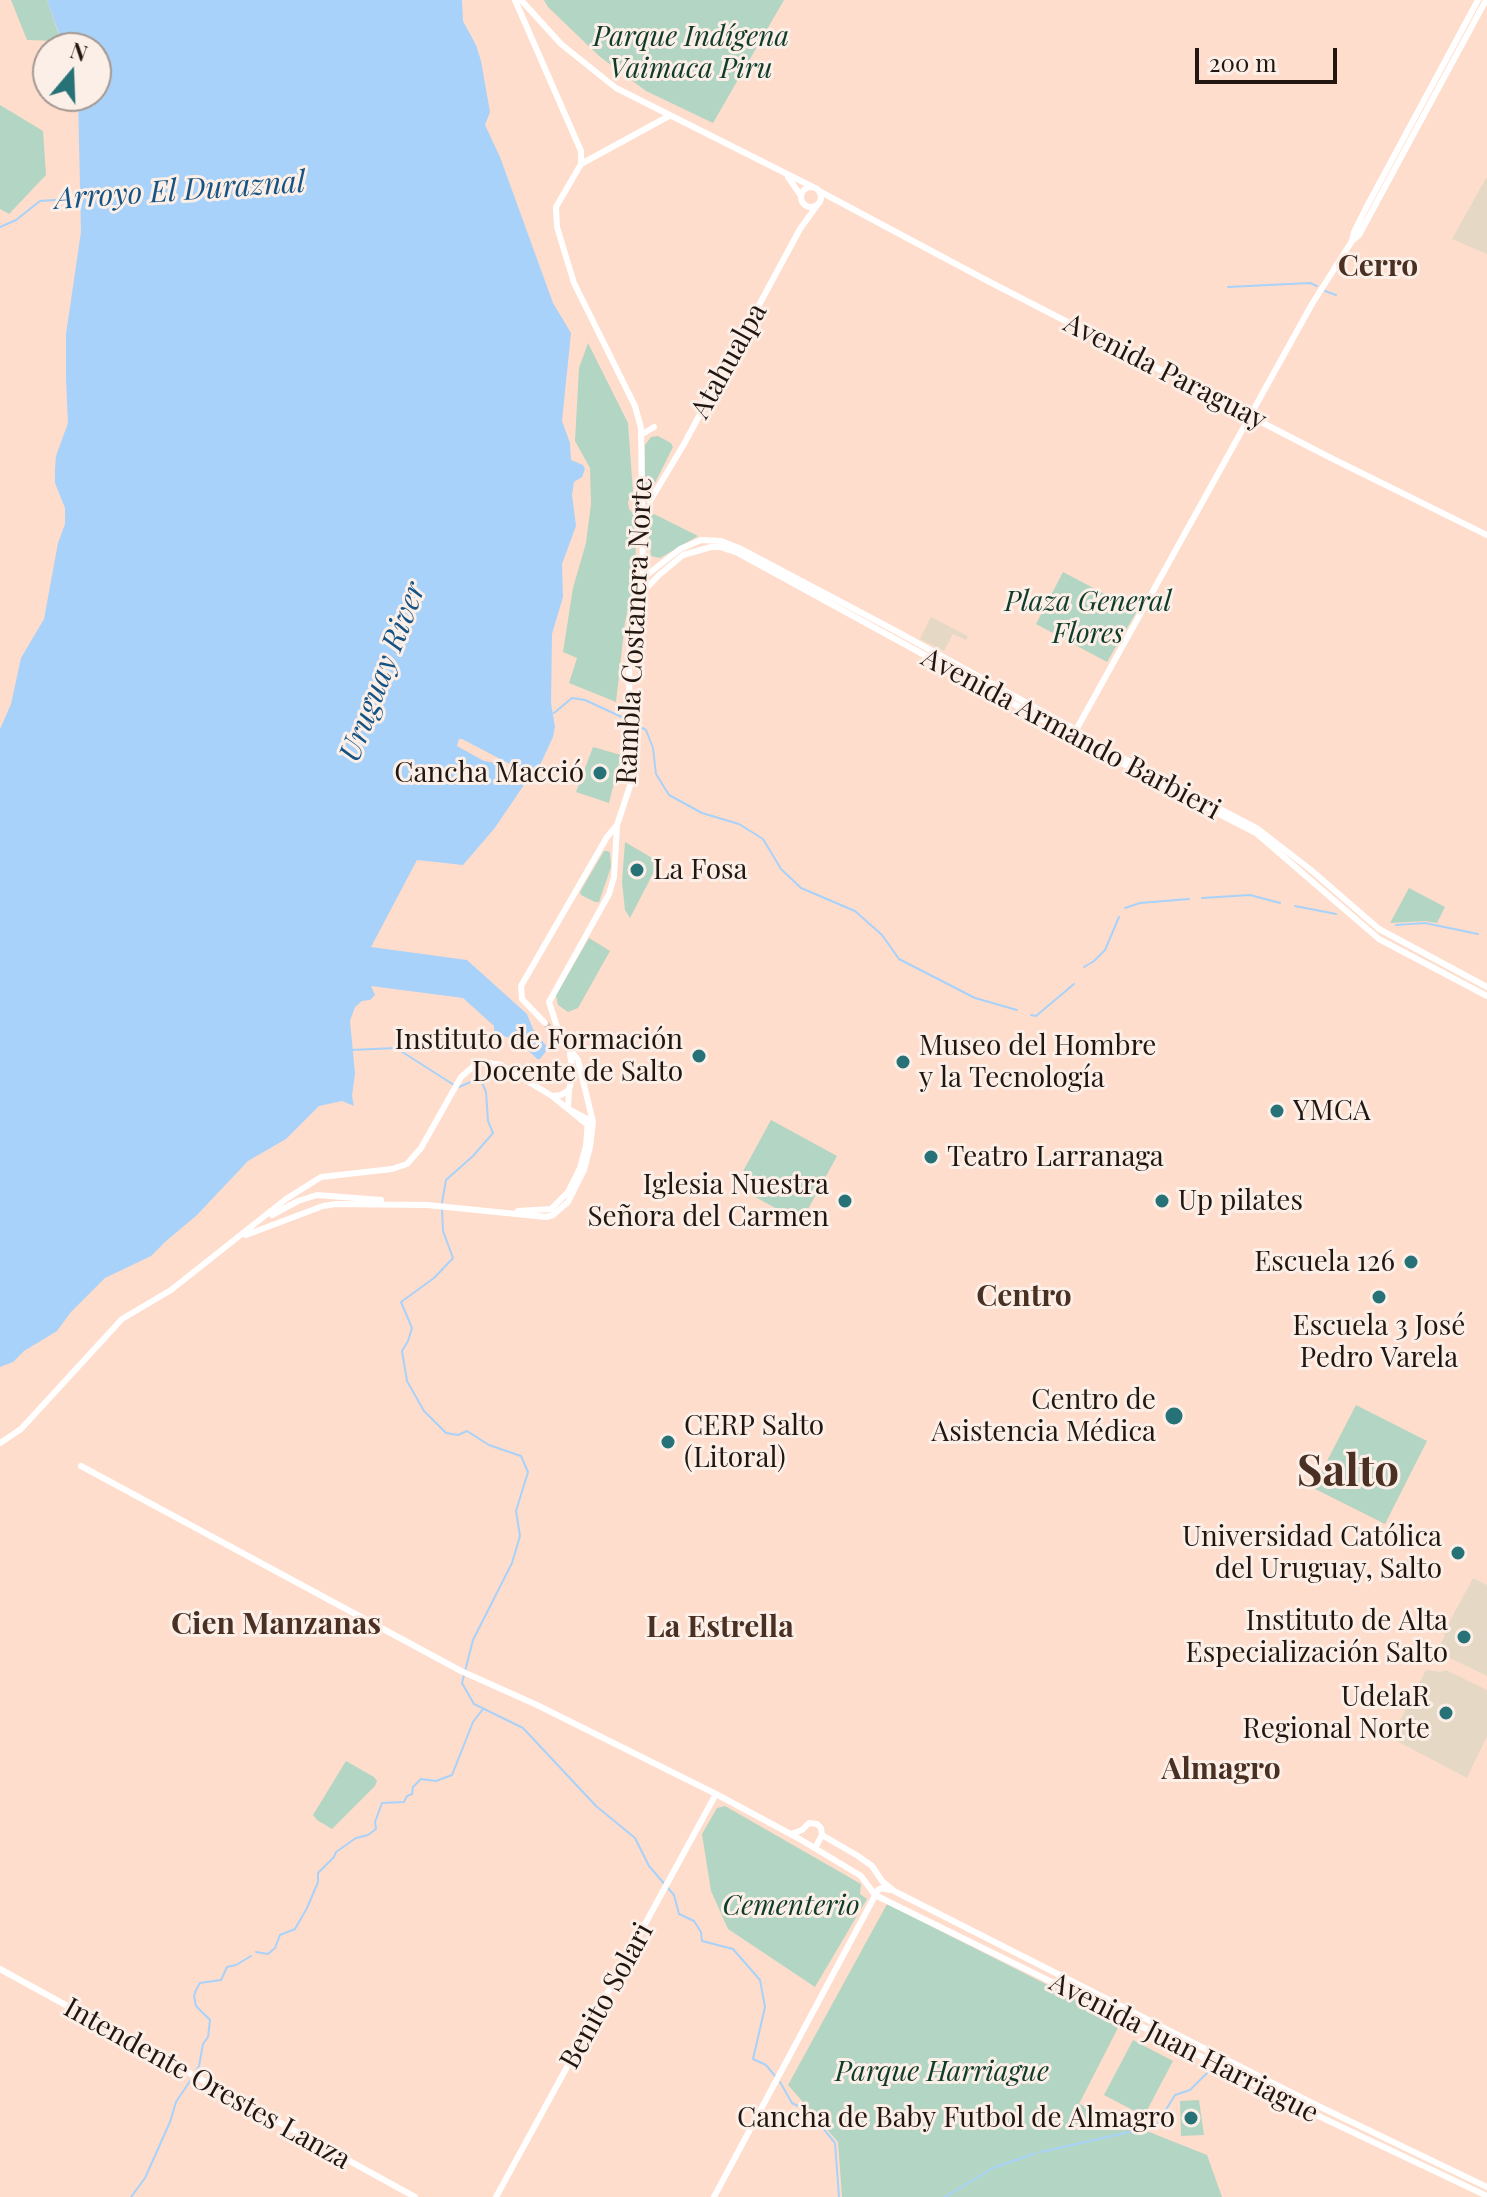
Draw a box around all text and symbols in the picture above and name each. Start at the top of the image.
park label: Parque Indígena Vaimaca Piru [593,20,789,86]
north arrow [32,32,112,112]
scale bar [1199,32,1341,82]
text: N [67,34,92,68]
text: 200 m [1209,46,1277,78]
water label: Arroyo El Duraznal [54,164,306,218]
district label: Cerro [1338,249,1418,285]
street label: Atahualpa [684,298,774,424]
street label: Avenida Paraguay [1058,306,1272,438]
street label: Rambla Costanera Norte [610,476,660,786]
water label: Uruguay River [332,577,434,767]
park label: Plaza General Flores [1005,585,1171,651]
street label: Avenida Armando Barbieri [916,641,1226,827]
place label: Cancha Macció [394,756,584,790]
marker: Cancha Macció [591,764,609,782]
place label: La Fosa [653,853,747,887]
marker: La Fosa [628,861,646,879]
place label: Instituto de Formación Docente de Salto [395,1023,683,1089]
place label: Museo del Hombre y la Tecnología [919,1029,1156,1095]
marker: Instituto de Formación Docente de Salto [690,1047,708,1065]
marker: Museo del Hombre y la Tecnología [894,1053,912,1071]
place label: YMCA [1293,1094,1371,1128]
marker: YMCA [1268,1102,1286,1120]
place label: Teatro Larranaga [947,1140,1164,1174]
marker: Teatro Larranaga [922,1148,940,1166]
place label: Iglesia Nuestra Señora del Carmen [587,1168,829,1234]
place label: Up pilates [1178,1184,1303,1218]
marker: Iglesia Nuestra Señora del Carmen [836,1192,854,1210]
marker: Up pilates [1153,1192,1171,1210]
place label: Escuela 126 [1254,1245,1395,1279]
marker: Escuela 126 [1402,1253,1420,1271]
district label: Centro [976,1279,1072,1315]
marker: Escuela 3 José Pedro Varela [1370,1288,1388,1306]
place label: Escuela 3 José Pedro Varela [1293,1309,1465,1375]
place label: Centro de Asistencia Médica [932,1383,1156,1449]
marker: Centro de Asistencia Médica [1163,1405,1185,1427]
place label: CERP Salto (Litoral) [684,1409,824,1475]
marker: CERP Salto (Litoral) [659,1433,677,1451]
district label: Salto [1297,1446,1399,1498]
place label: Universidad Católica del Uruguay, Salto [1182,1520,1442,1586]
marker: Universidad Católica del Uruguay, Salto [1449,1544,1467,1562]
place label: Instituto de Alta Especialización Salto [1186,1604,1448,1670]
district label: Cien Manzanas [171,1607,381,1643]
district label: La Estrella [646,1610,794,1646]
marker: Instituto de Alta Especialización Salto [1455,1628,1473,1646]
place label: UdelaR Regional Norte [1243,1680,1430,1746]
marker: UdelaR Regional Norte [1437,1704,1455,1722]
district label: Almagro [1161,1752,1281,1788]
park label: Cementerio [722,1889,860,1923]
street label: Benito Solari [553,1917,661,2075]
street label: Avenida Juan Harriague [1044,1966,1324,2130]
street label: Intendente Orestes Lanza [58,1991,356,2177]
park label: Parque Harriague [835,2055,1049,2089]
place label: Cancha de Baby Futbol de Almagro [737,2101,1175,2135]
marker: Cancha de Baby Futbol de Almagro [1182,2109,1200,2127]

